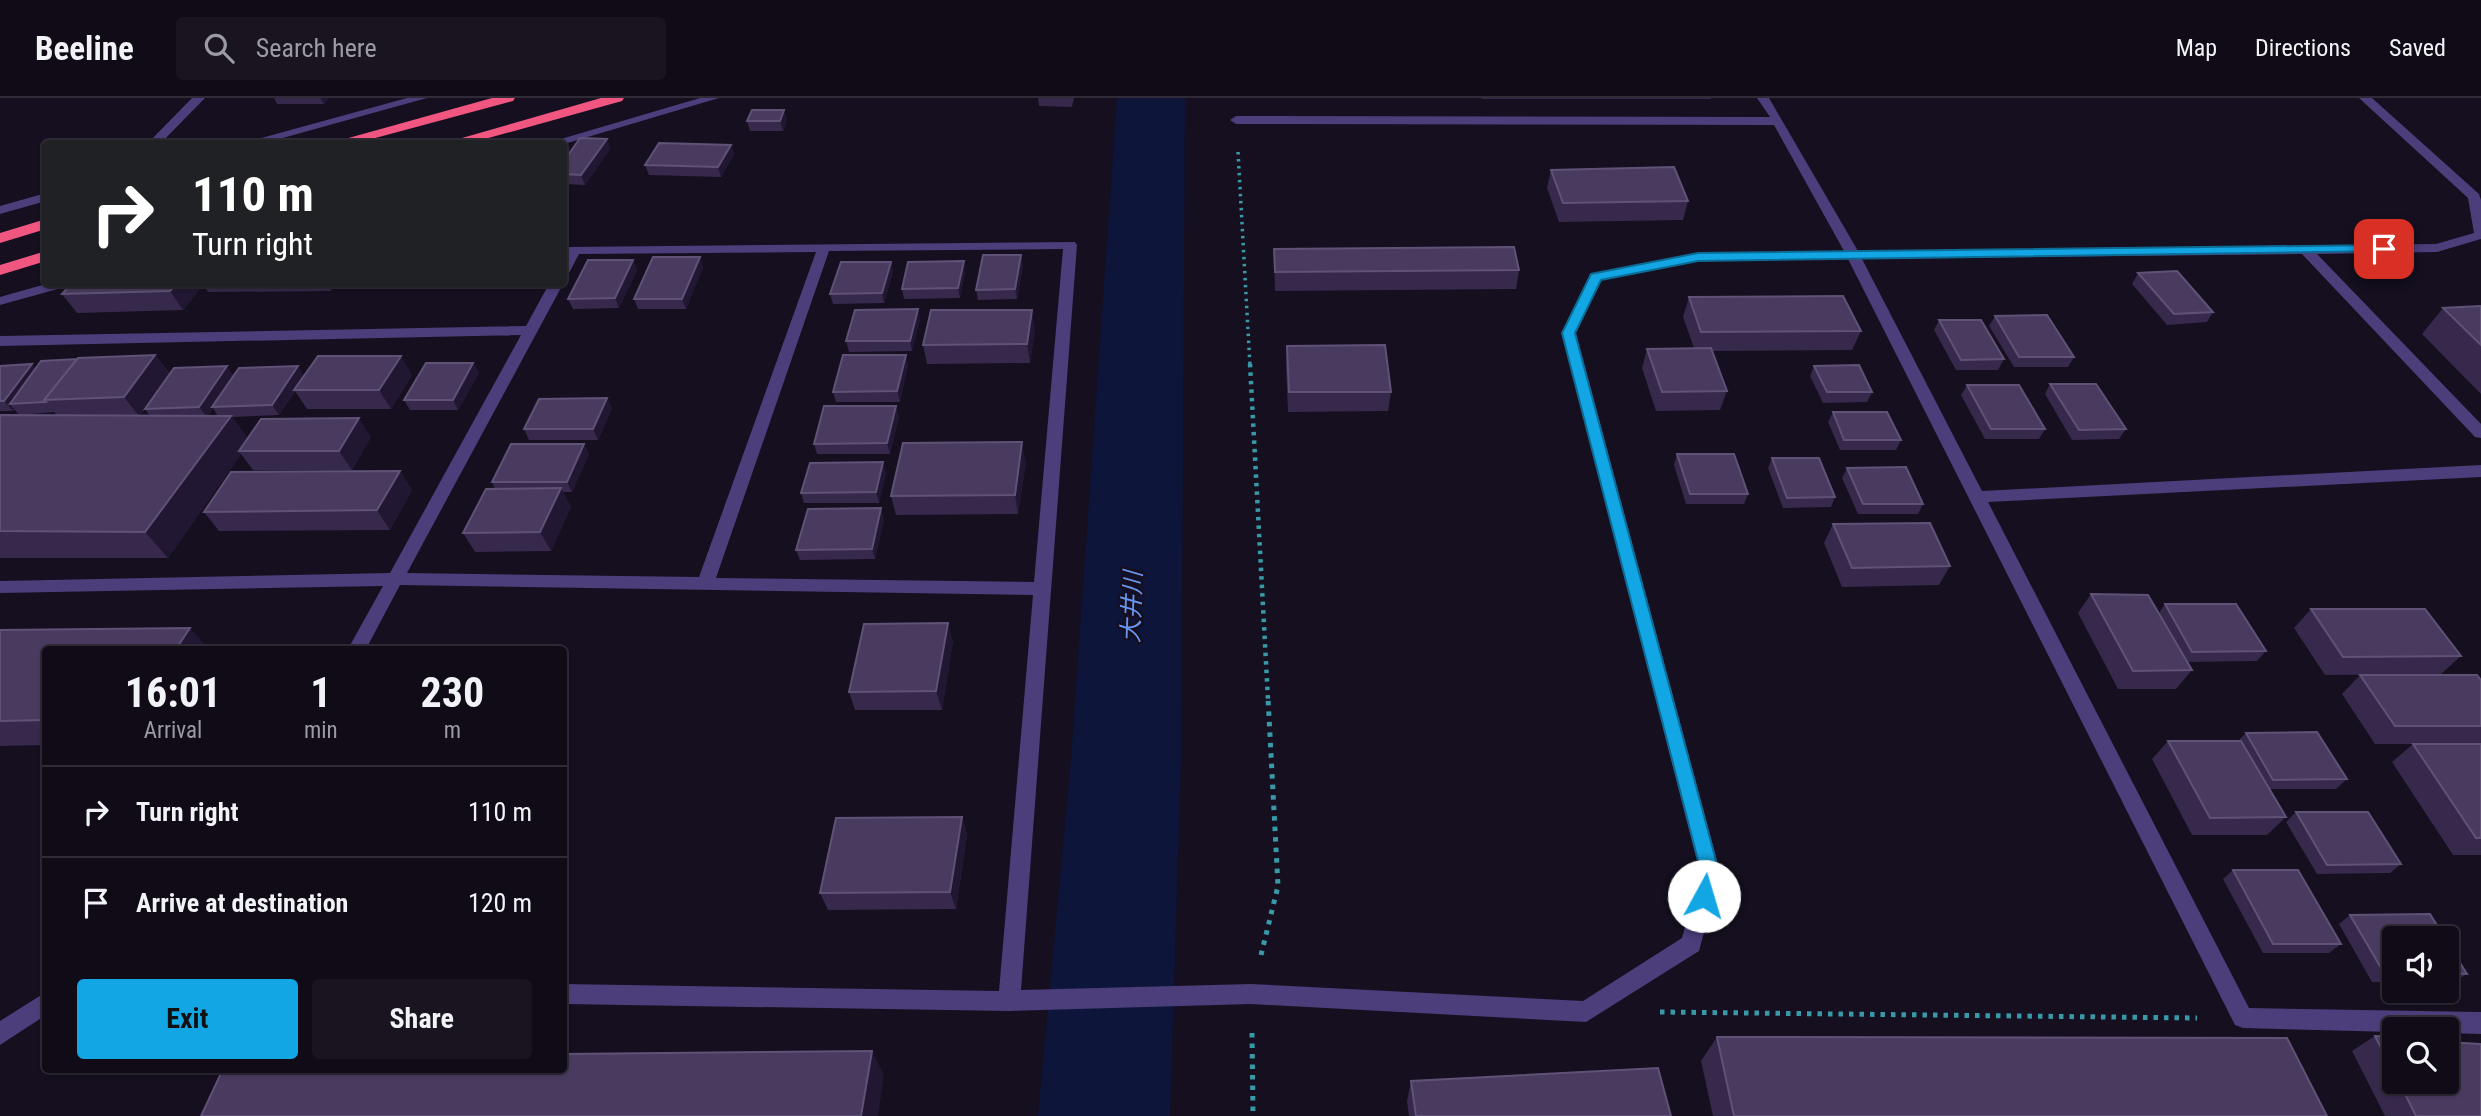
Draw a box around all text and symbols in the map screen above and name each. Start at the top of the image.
search box [176,17,666,80]
text: Beeline [35,29,134,68]
icon: search [200,29,238,67]
text: Search here [256,33,377,63]
text: Map [2176,34,2217,62]
text: Directions [2255,34,2351,62]
text: Saved [2389,34,2446,62]
text: 110 m [192,166,314,223]
icon: right [77,168,168,259]
pin [2354,219,2414,279]
text: Turn right [192,225,313,263]
icon: arrive [2365,230,2403,268]
water label: 大井川 [1117,568,1147,643]
text: 16:01 [125,668,221,717]
text: 1 [310,668,331,717]
text: 230 [420,668,484,717]
text: Arrival [144,717,202,744]
text: min [304,717,338,744]
text: m [444,717,461,744]
icon: right [77,793,115,831]
text: Turn right [136,797,238,827]
text: 110 m [468,797,532,827]
position arrow [1667,859,1741,933]
icon: arrive [77,884,115,922]
text: Arrive at destination [136,888,348,918]
text: 120 m [468,888,532,918]
map controls [2382,926,2459,1094]
button: sound [2382,926,2459,1003]
button: Exit [77,979,298,1059]
button: Share [312,979,532,1059]
button: search [2382,1017,2459,1094]

